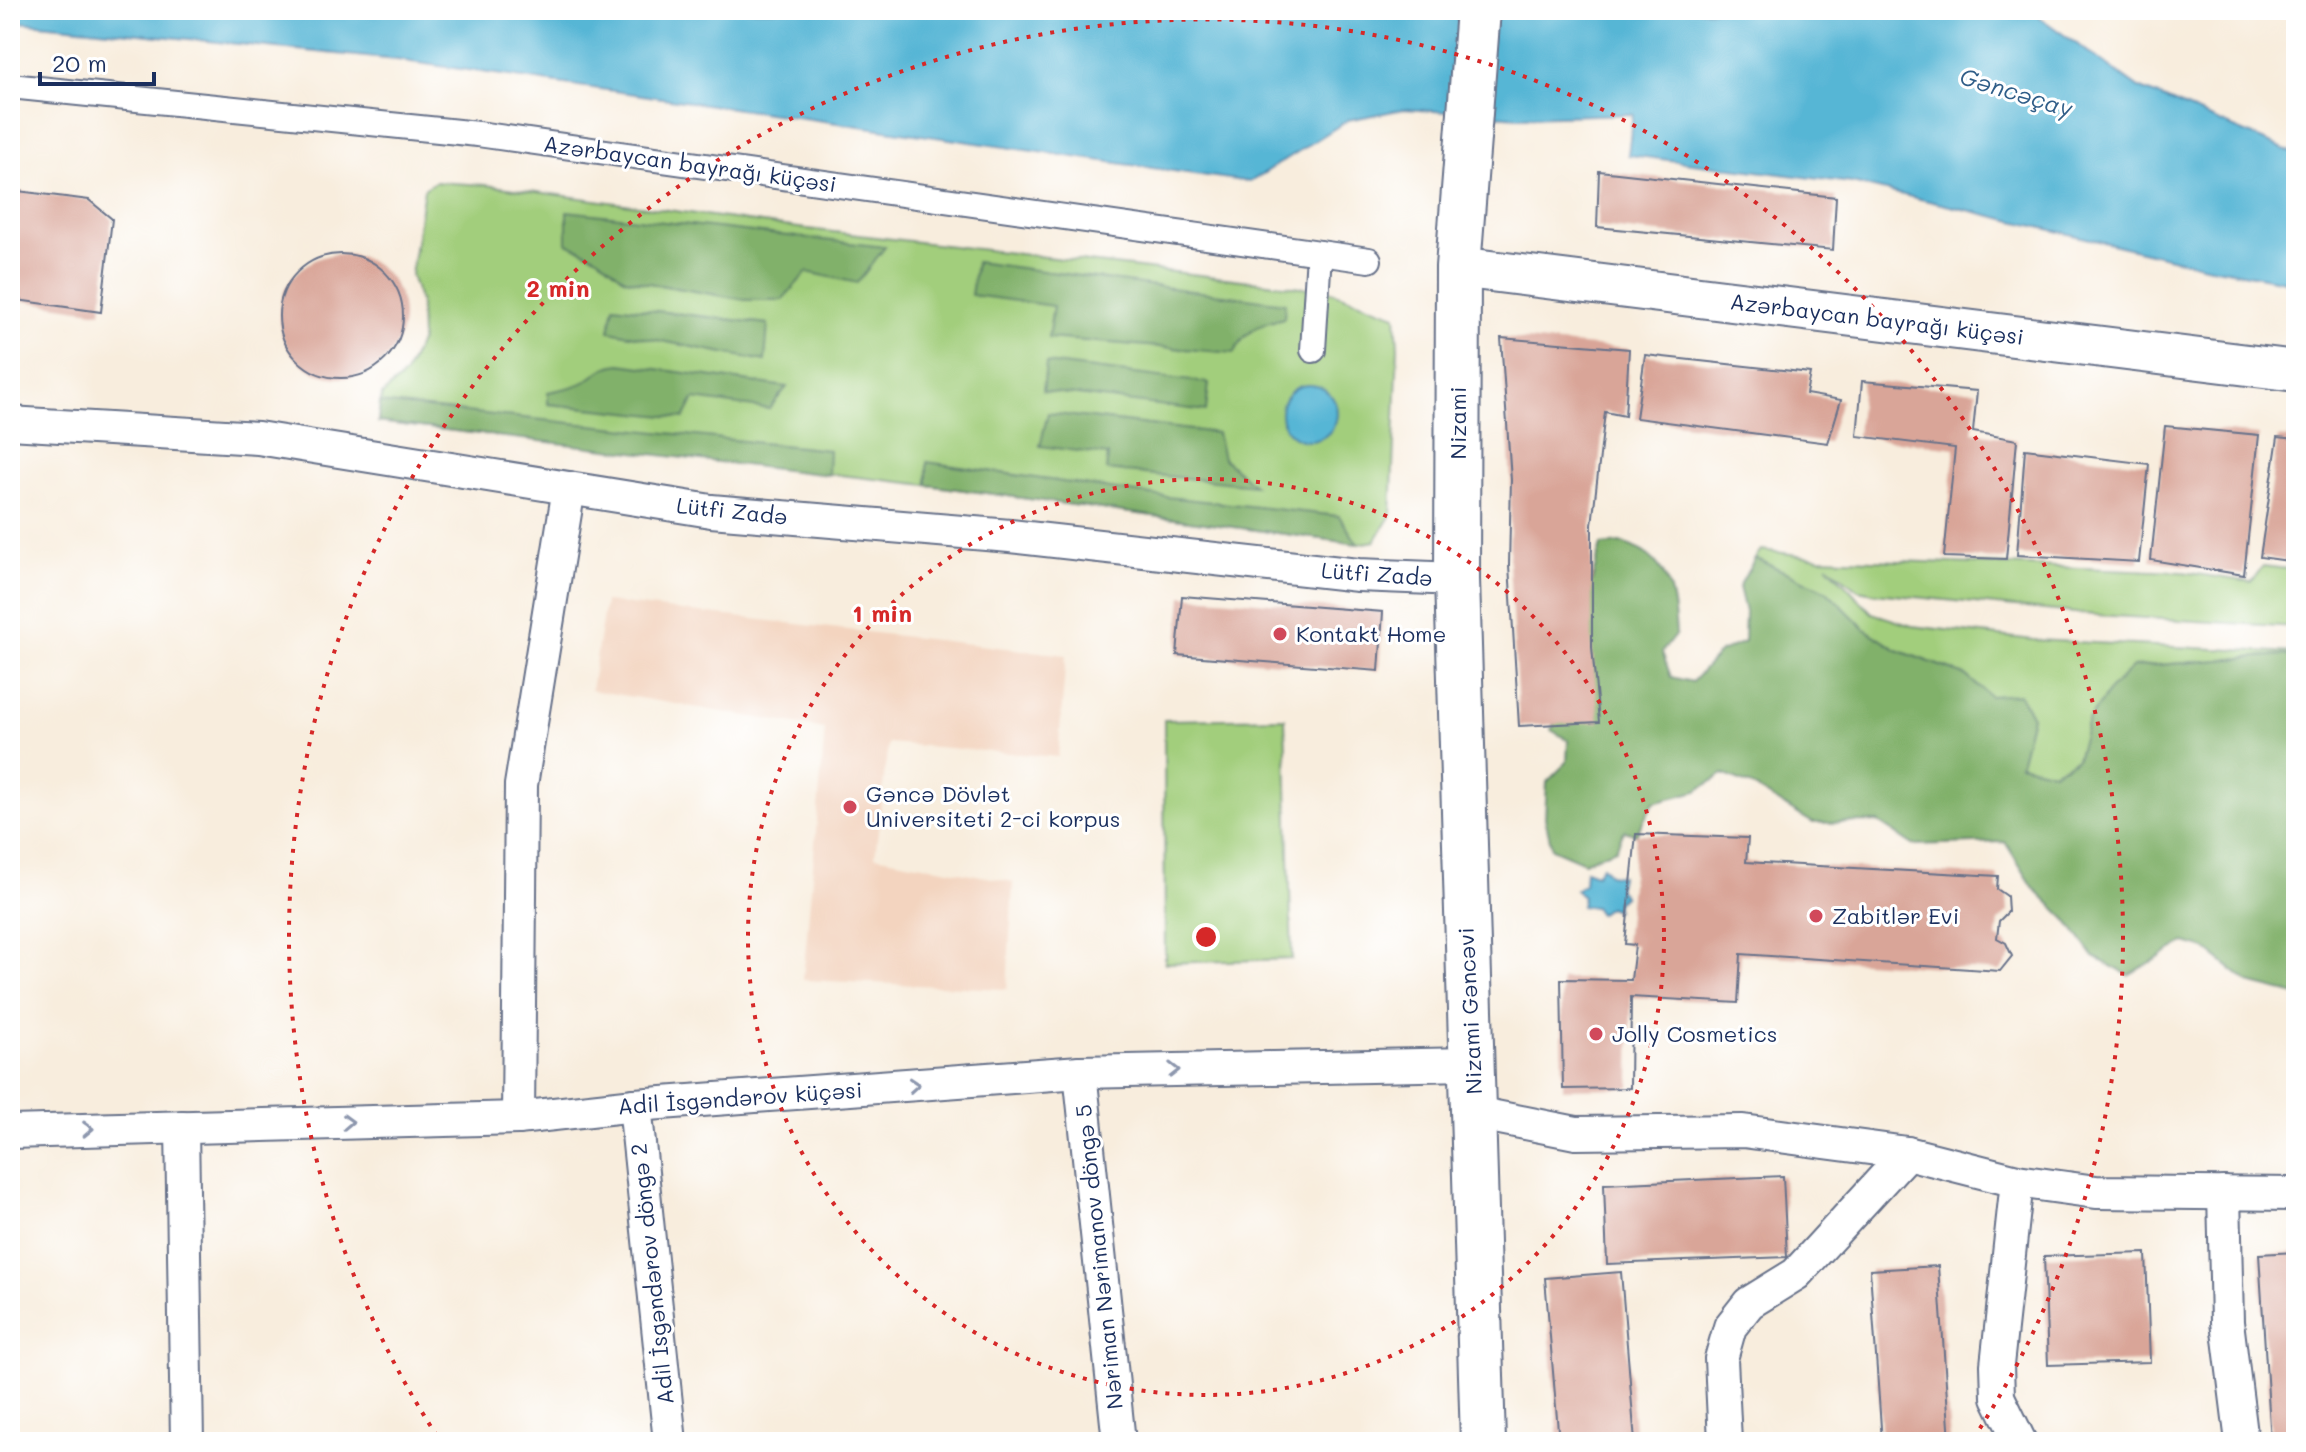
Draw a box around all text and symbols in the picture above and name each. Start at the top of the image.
scale bar [40,36,154,86]
text: 20 m [52,47,107,78]
water label: Gəncəçay [1956,60,2077,124]
street label: Azərbaycan bayrağı küçəsi [542,129,838,198]
text: 2 min [527,272,590,303]
street label: Azərbaycan bayrağı küçəsi [1729,286,2026,351]
street label: Nizami [1443,386,1472,460]
street label: Lütfi Zadə [675,490,789,531]
street label: Lütfi Zadə [1320,555,1434,592]
text: 1 min [852,597,912,628]
place label: Kontakt Home [1296,619,1446,648]
marker: Kontakt Home [1271,625,1289,643]
place label: Gəncə Dövlət Universiteti 2-ci korpus [866,779,1120,833]
marker: Gəncə Dövlət Universiteti 2-ci korpus [841,798,859,816]
place label: Zabitlər Evi [1832,901,1959,930]
marker: Zabitlər Evi [1807,907,1825,925]
centre of rings [1192,923,1220,951]
street label: Nizami Gəncəvi [1451,927,1488,1095]
place label: Jolly Cosmetics [1612,1019,1777,1048]
marker: Jolly Cosmetics [1587,1025,1605,1043]
one-way arrow [1168,1061,1181,1079]
street label: Adil İsgəndərov küçəsi [617,1074,863,1121]
one-way arrow [908,1077,921,1094]
street label: Nəriman Nərimanov döngə 5 [1068,1103,1129,1411]
one-way arrow [342,1114,355,1131]
one-way arrow [82,1121,95,1138]
street label: Adil İsgəndərov döngə 2 [623,1142,680,1406]

